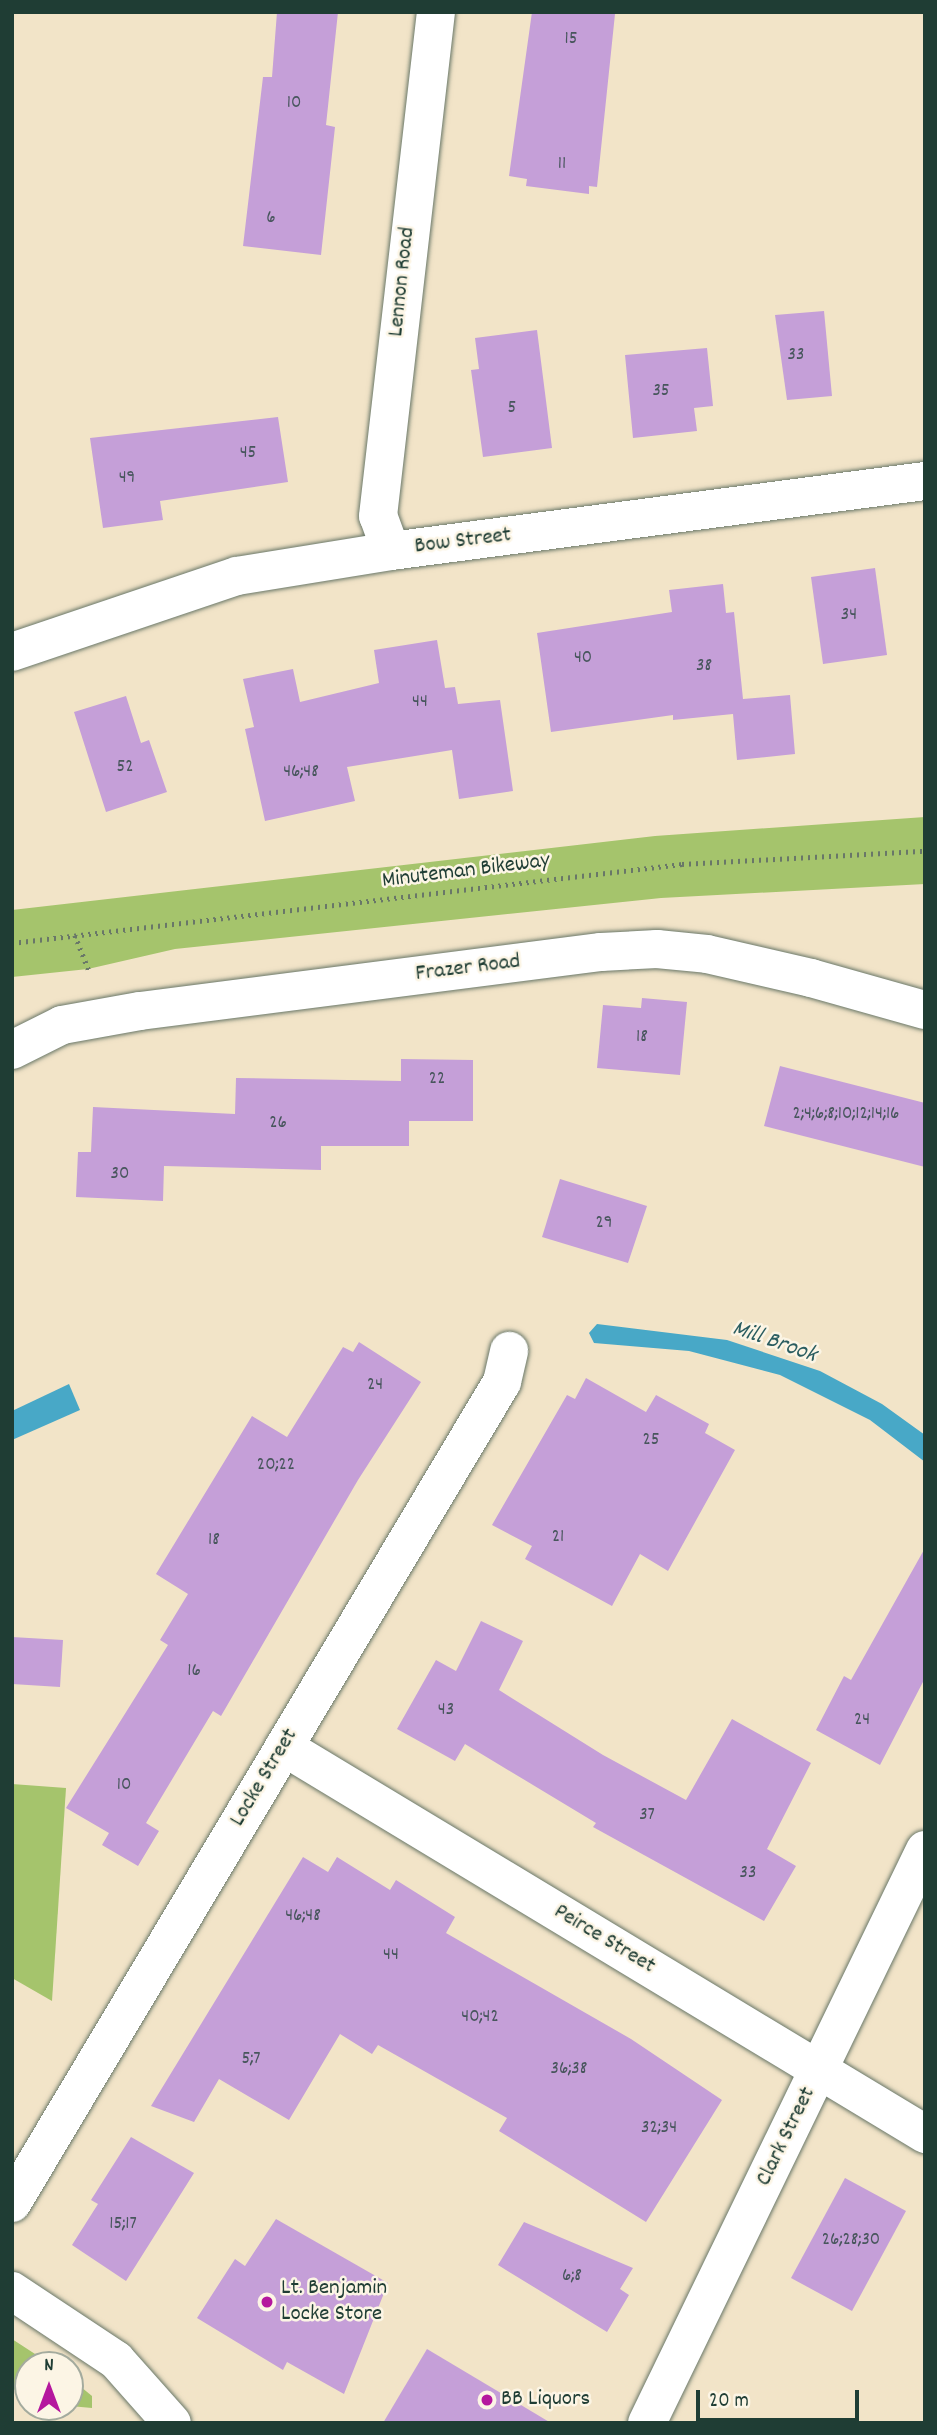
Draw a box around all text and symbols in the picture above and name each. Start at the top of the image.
house number: 15 [565,29,577,51]
house number: 10 [287,93,301,115]
house number: 11 [558,154,566,176]
house number: 6 [266,208,276,230]
street label: Lennon Road [384,226,422,338]
house number: 33 [788,345,804,367]
house number: 35 [652,381,670,403]
house number: 5 [508,398,516,420]
house number: 45 [240,443,256,465]
house number: 49 [119,468,135,490]
street label: Bow Street [413,522,513,562]
house number: 34 [841,605,857,627]
house number: 40 [574,648,592,670]
house number: 38 [696,656,712,678]
house number: 44 [412,692,428,714]
house number: 52 [116,757,134,779]
house number: 46;48 [283,762,319,784]
street label: Minuteman Bikeway [381,848,551,896]
street label: Frazer Road [414,949,522,989]
house number: 18 [636,1027,648,1049]
house number: 22 [429,1069,445,1091]
house number: 2;4;6;8;10;12;14;16 [793,1104,899,1126]
house number: 26 [269,1113,287,1135]
house number: 30 [111,1164,129,1186]
house number: 29 [595,1213,613,1235]
water label: Mill Brook [728,1315,820,1371]
house number: 24 [367,1375,383,1397]
house number: 25 [642,1430,660,1452]
house number: 20;22 [257,1455,295,1477]
house number: 21 [552,1527,564,1549]
house number: 18 [208,1530,220,1552]
house number: 16 [187,1661,201,1683]
house number: 43 [438,1700,454,1722]
house number: 24 [854,1710,870,1732]
street label: Locke Street [225,1724,305,1832]
house number: 10 [117,1775,131,1797]
house number: 37 [639,1805,655,1827]
house number: 33 [740,1863,756,1885]
street label: Peirce Street [548,1899,660,1981]
house number: 46;48 [285,1906,321,1928]
house number: 44 [383,1945,399,1967]
house number: 40;42 [461,2007,499,2029]
house number: 5;7 [241,2049,261,2071]
house number: 36;38 [551,2059,587,2081]
street label: Clark Street [751,2083,823,2191]
house number: 32;34 [641,2118,677,2140]
house number: 15;17 [109,2214,137,2236]
house number: 26;28;30 [822,2230,880,2252]
house number: 6;8 [562,2266,582,2288]
place label: Lt. Benjamin Locke Store [281,2275,387,2329]
marker: Lt. Benjamin Locke Store [259,2294,275,2310]
north arrow [14,2351,84,2421]
text: N [44,2353,54,2380]
scale bar [699,2376,862,2420]
place label: BB Liquors [501,2386,590,2414]
text: 20 m [709,2387,749,2417]
marker: BB Liquors [479,2392,495,2408]

